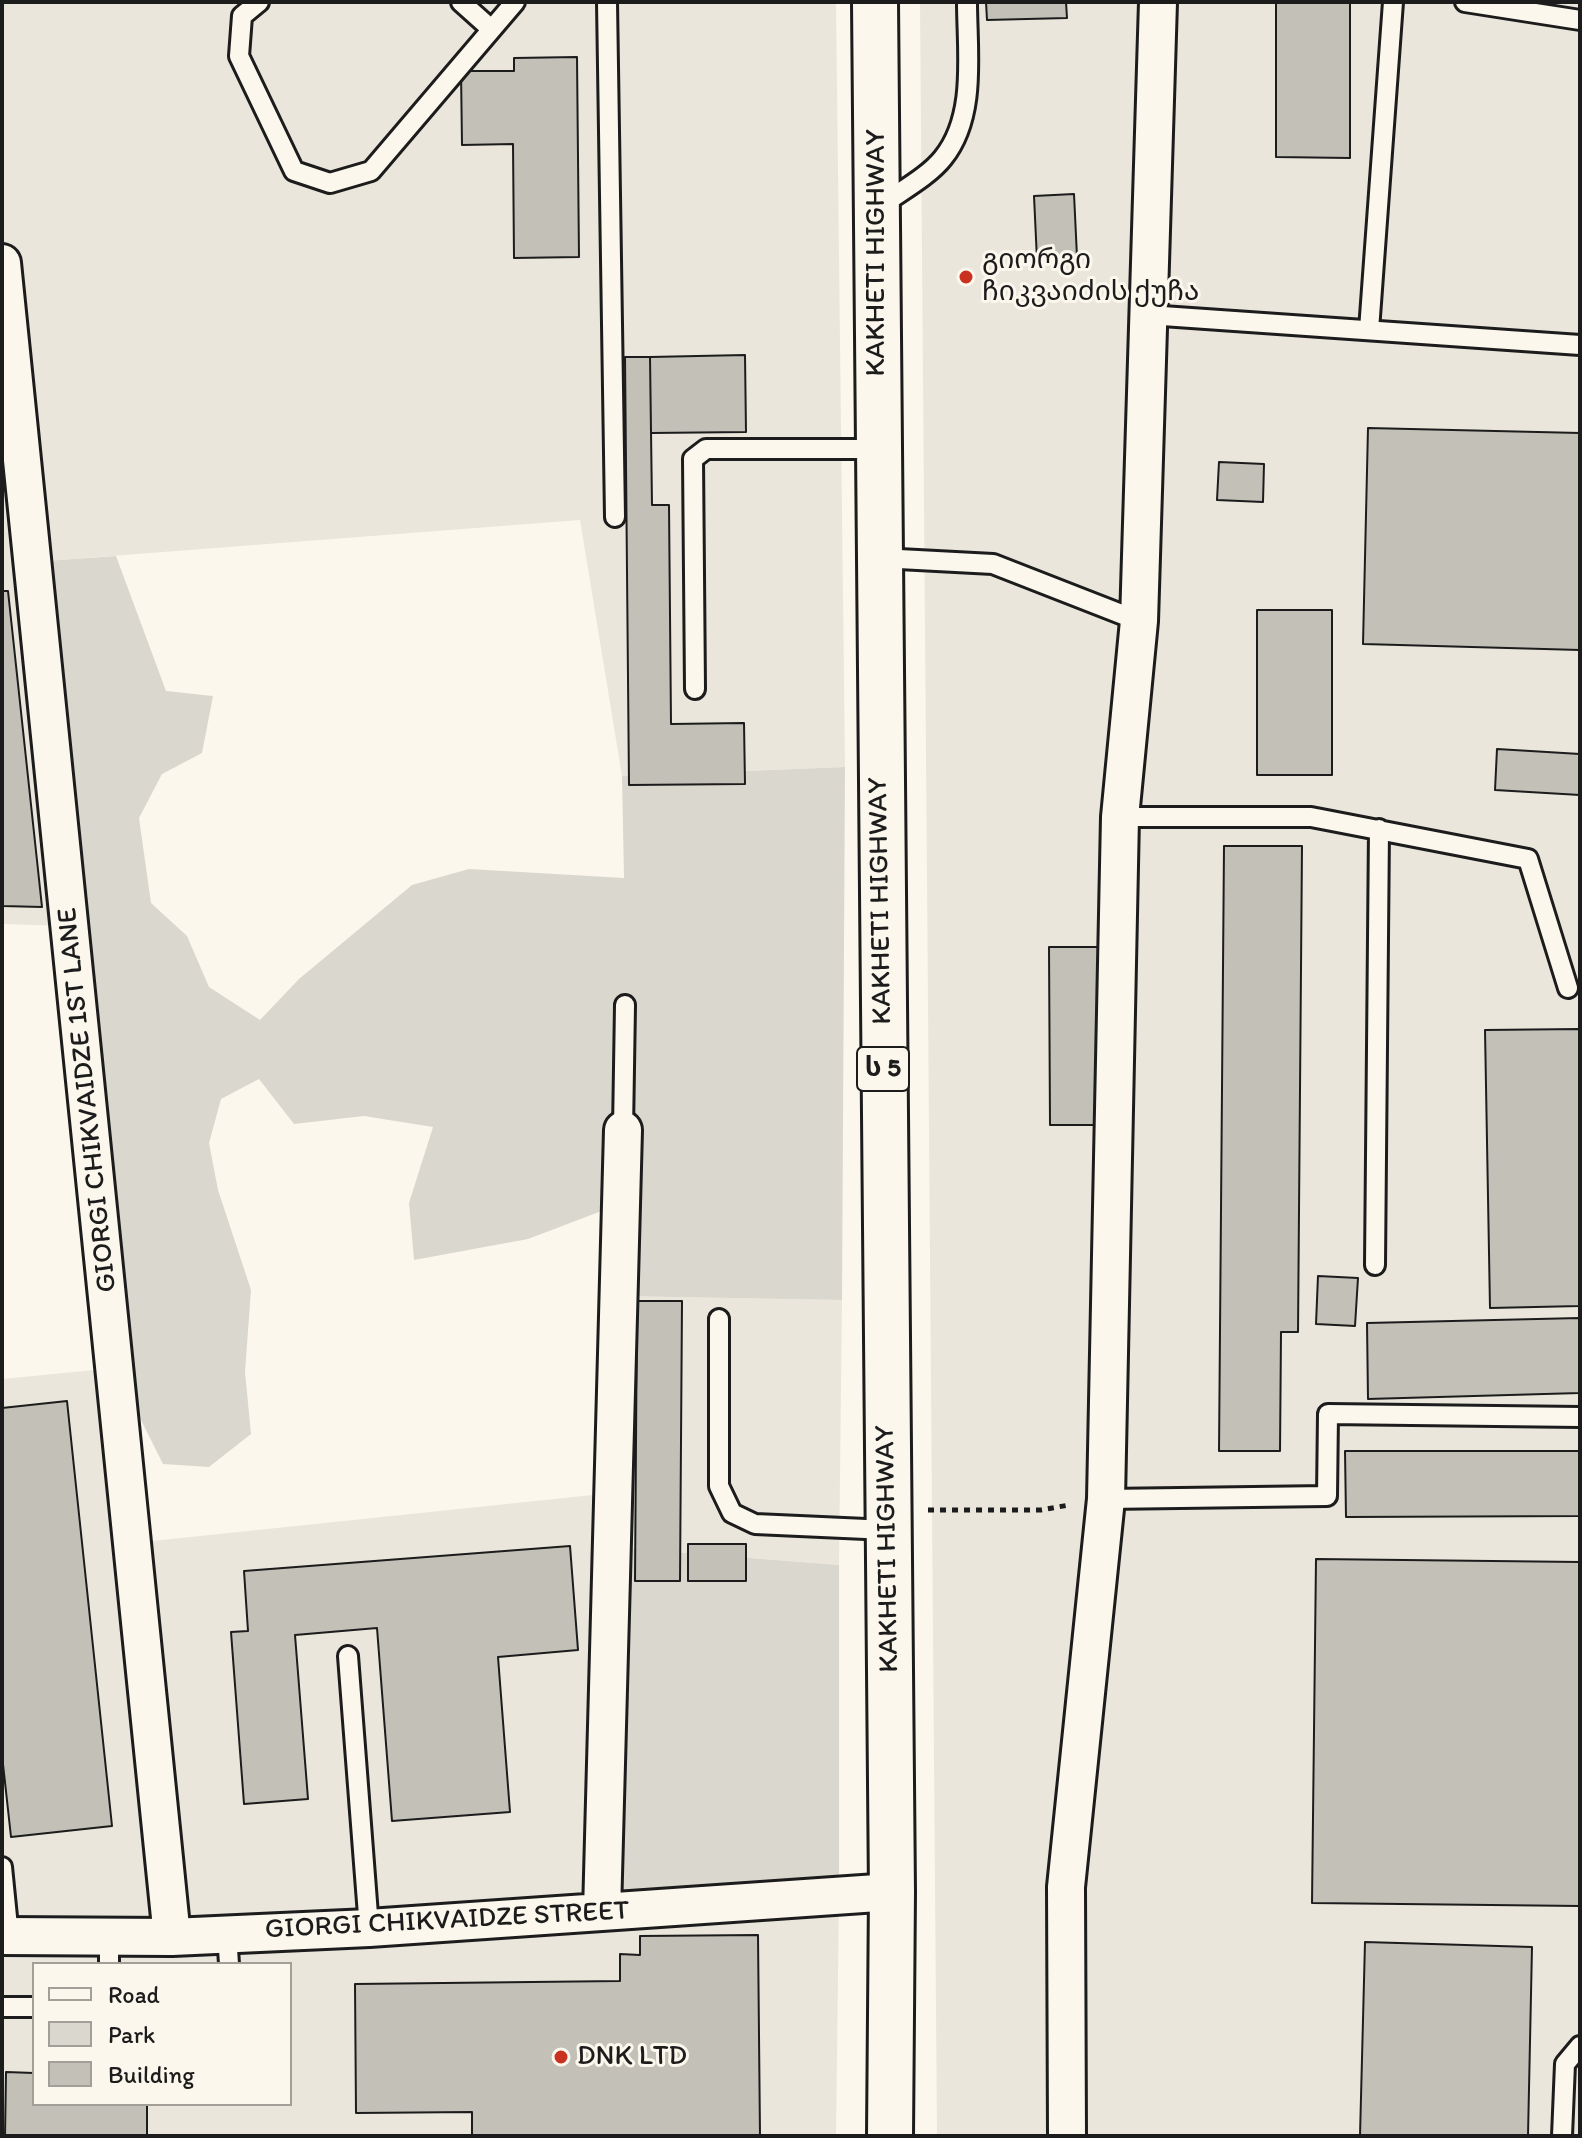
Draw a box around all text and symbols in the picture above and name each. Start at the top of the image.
street label: KAKHETI HIGHWAY [860,129,894,377]
place label: გიორგი ჩიკვაიძის ქუჩა [982,244,1199,310]
marker: გიორგი ჩიკვაიძის ქუჩა [957,268,975,286]
street label: KAKHETI HIGHWAY [862,777,900,1025]
street label: GIORGI CHIKVAIDZE 1ST LANE [51,906,125,1294]
road number: ს 5 [857,1047,909,1091]
street label: KAKHETI HIGHWAY [869,1425,907,1673]
street label: GIORGI CHIKVAIDZE STREET [264,1895,630,1947]
legend [32,1962,292,2106]
text: Road [108,1980,160,2009]
text: Park [108,2020,155,2049]
place label: DNK LTD [577,2040,687,2074]
marker: DNK LTD [552,2048,570,2066]
text: Building [108,2060,195,2089]

